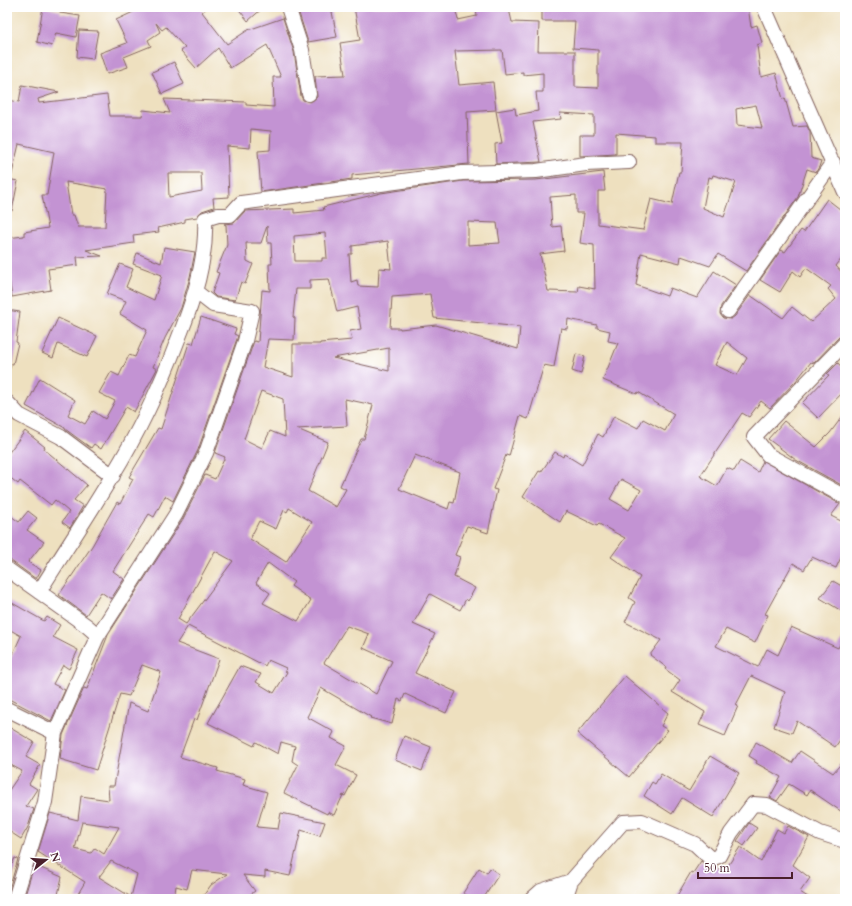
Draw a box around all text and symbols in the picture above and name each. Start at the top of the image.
north arrow [26,840,66,880]
text: N [47,850,64,864]
scale bar [698,854,792,880]
text: 50 m [704,860,731,876]

